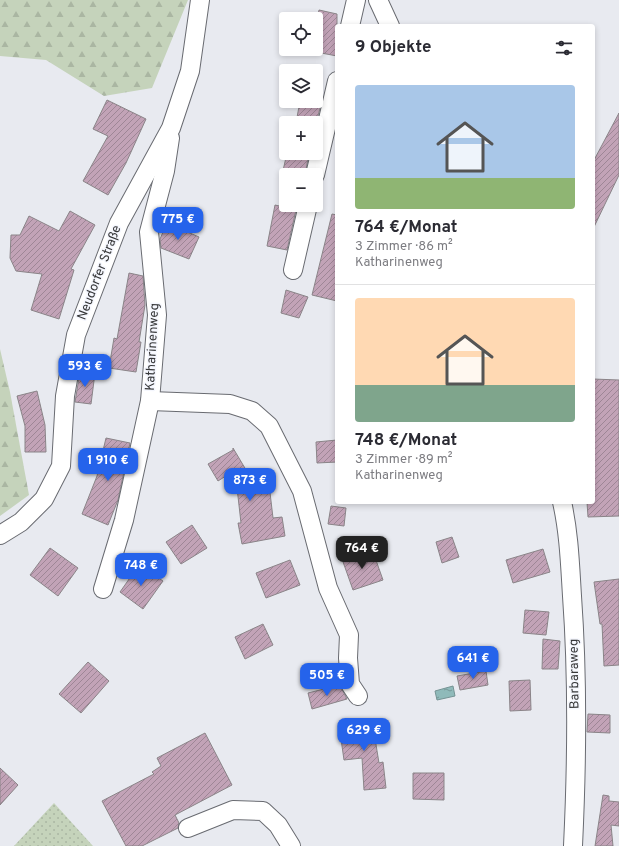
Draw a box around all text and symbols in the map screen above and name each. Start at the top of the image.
map controls [279,12,323,212]
button: locate [279,12,323,56]
text: 9 Objekte [355,37,432,59]
icon: filters [553,37,575,59]
button: layers [279,64,323,108]
icon: home [429,111,501,183]
button: + [279,116,323,160]
button: − [279,168,323,212]
pin: 775 € [150,207,206,241]
text: 775 € [161,212,195,228]
text: 764 €/Monat [355,217,457,239]
street label: Neudorfer Straße [75,223,125,323]
text: 3 Zimmer · 86 m² [355,239,453,255]
text: Katharinenweg [355,255,443,271]
street label: Katharinenweg [143,303,163,391]
icon: home [429,324,501,396]
pin: 593 € [57,354,113,388]
text: 593 € [67,359,103,375]
text: 748 €/Monat [355,430,457,452]
pin: 1 910 € [71,448,145,482]
text: 3 Zimmer · 89 m² [355,452,453,468]
text: 1 910 € [87,453,129,469]
pin: 873 € [222,468,278,502]
text: Katharinenweg [355,468,443,484]
text: 873 € [233,473,267,489]
pin: 764 € [334,536,390,570]
text: 764 € [345,541,379,557]
pin: 748 € [113,553,169,587]
text: 748 € [124,558,158,574]
street label: Barbaraweg [566,639,584,709]
pin: 641 € [445,646,501,680]
text: 641 € [456,651,490,667]
pin: 505 € [299,663,355,697]
text: 505 € [309,668,345,684]
pin: 629 € [336,718,392,752]
text: 629 € [346,723,382,739]

